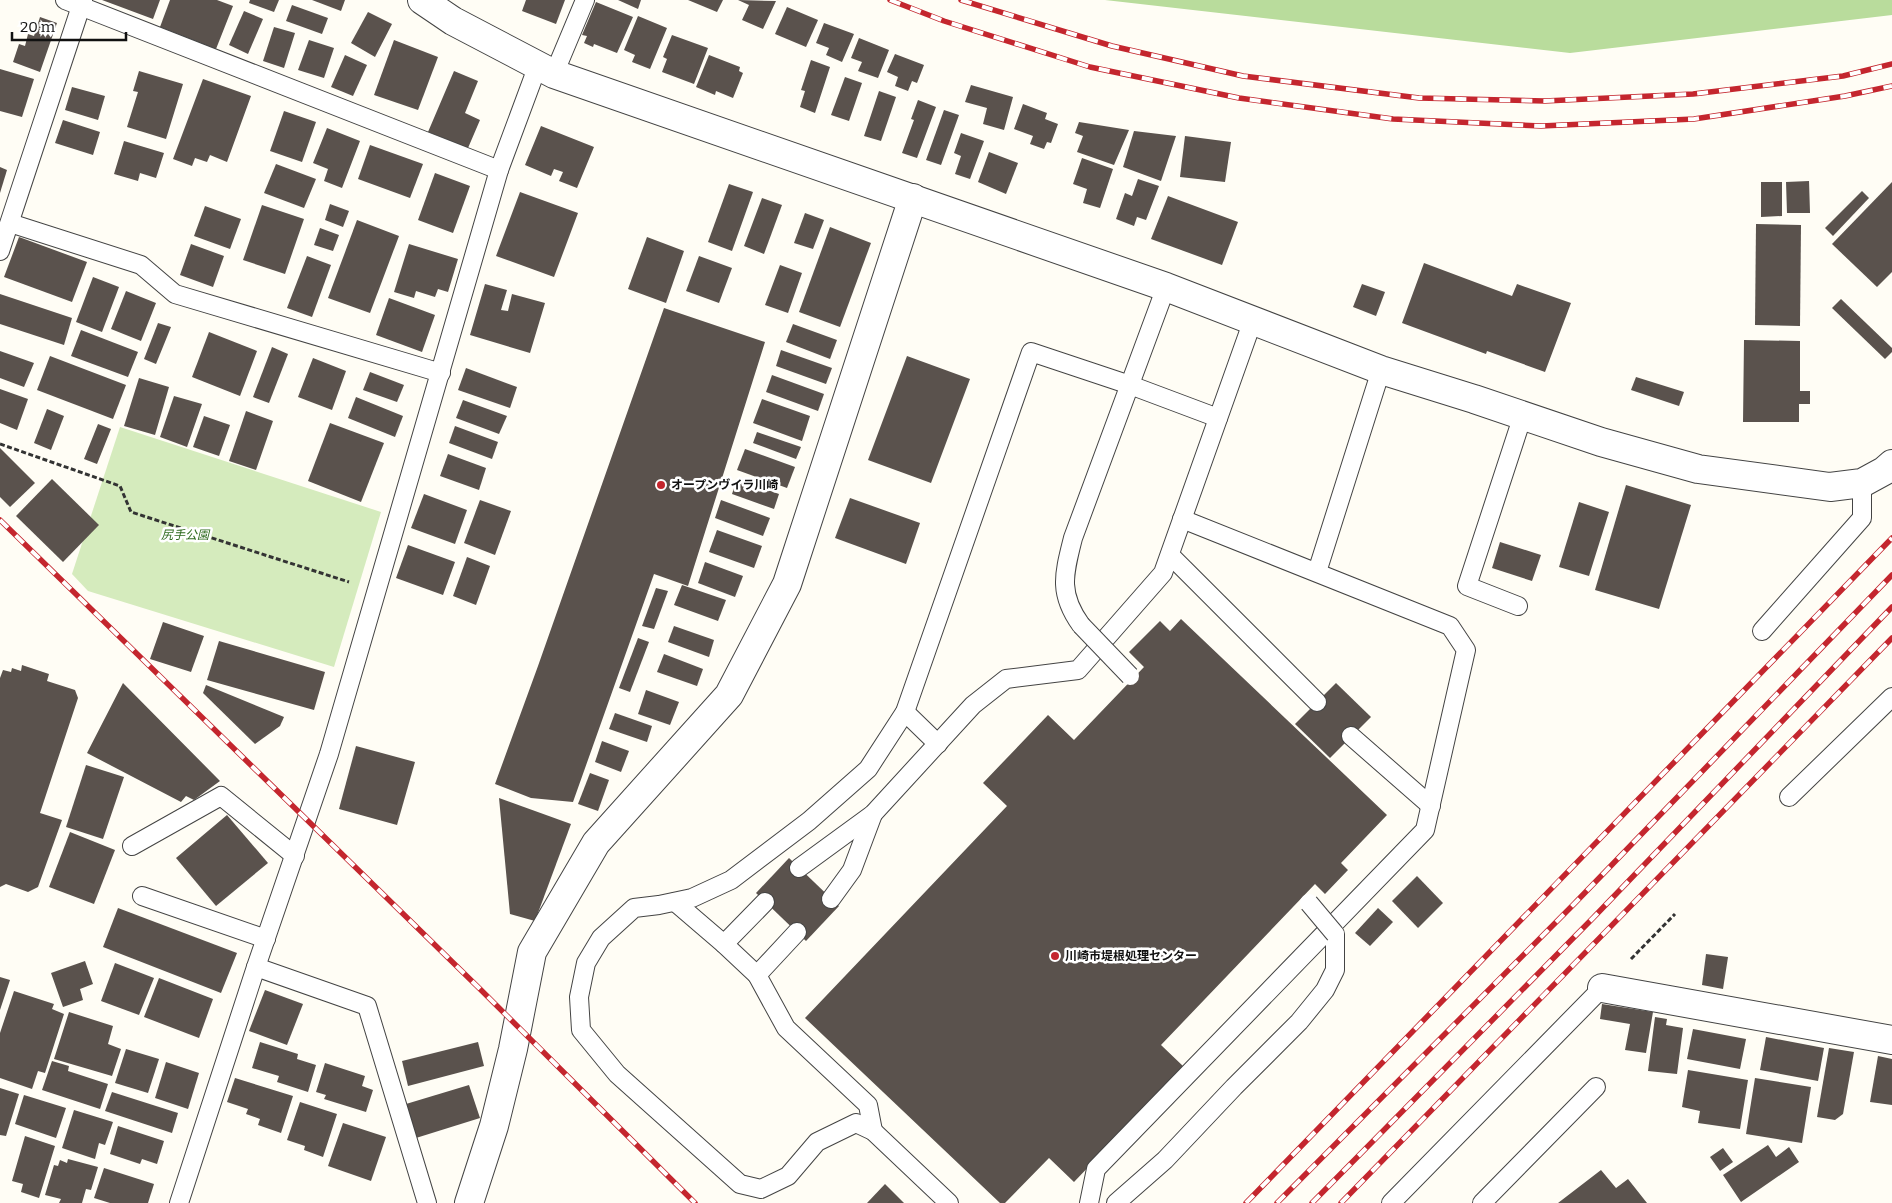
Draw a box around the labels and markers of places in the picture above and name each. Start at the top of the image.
place label: オープンヴイラ川崎 [671,478,778,492]
marker: オープンヴイラ川崎 [655,479,667,491]
place label: 川崎市堤根処理センター [1065,949,1197,963]
marker: 川崎市堤根処理センター [1049,950,1061,962]

